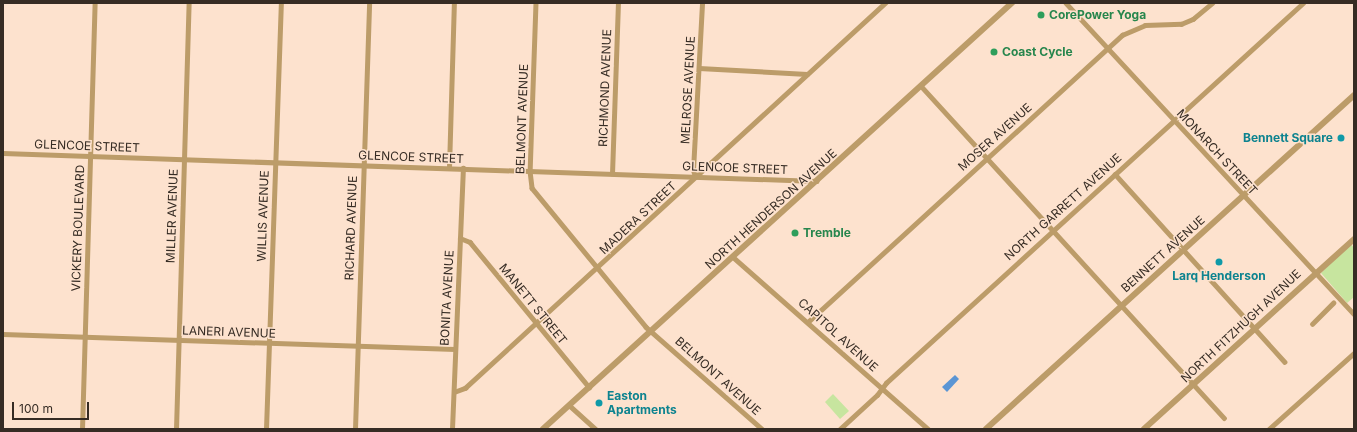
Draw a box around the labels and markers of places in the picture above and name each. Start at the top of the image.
place label: CorePower Yoga [1049,8,1146,22]
marker: CorePower Yoga [1036,10,1046,20]
place label: Coast Cycle [1002,45,1073,59]
marker: Coast Cycle [989,47,999,57]
place label: Bennett Square [1243,131,1333,145]
marker: Bennett Square [1336,133,1346,143]
place label: Tremble [803,226,851,240]
marker: Tremble [790,228,800,238]
marker: Larq Henderson [1214,257,1224,267]
place label: Larq Henderson [1172,269,1266,283]
place label: Easton Apartments [607,389,677,417]
marker: Easton Apartments [594,398,604,408]

